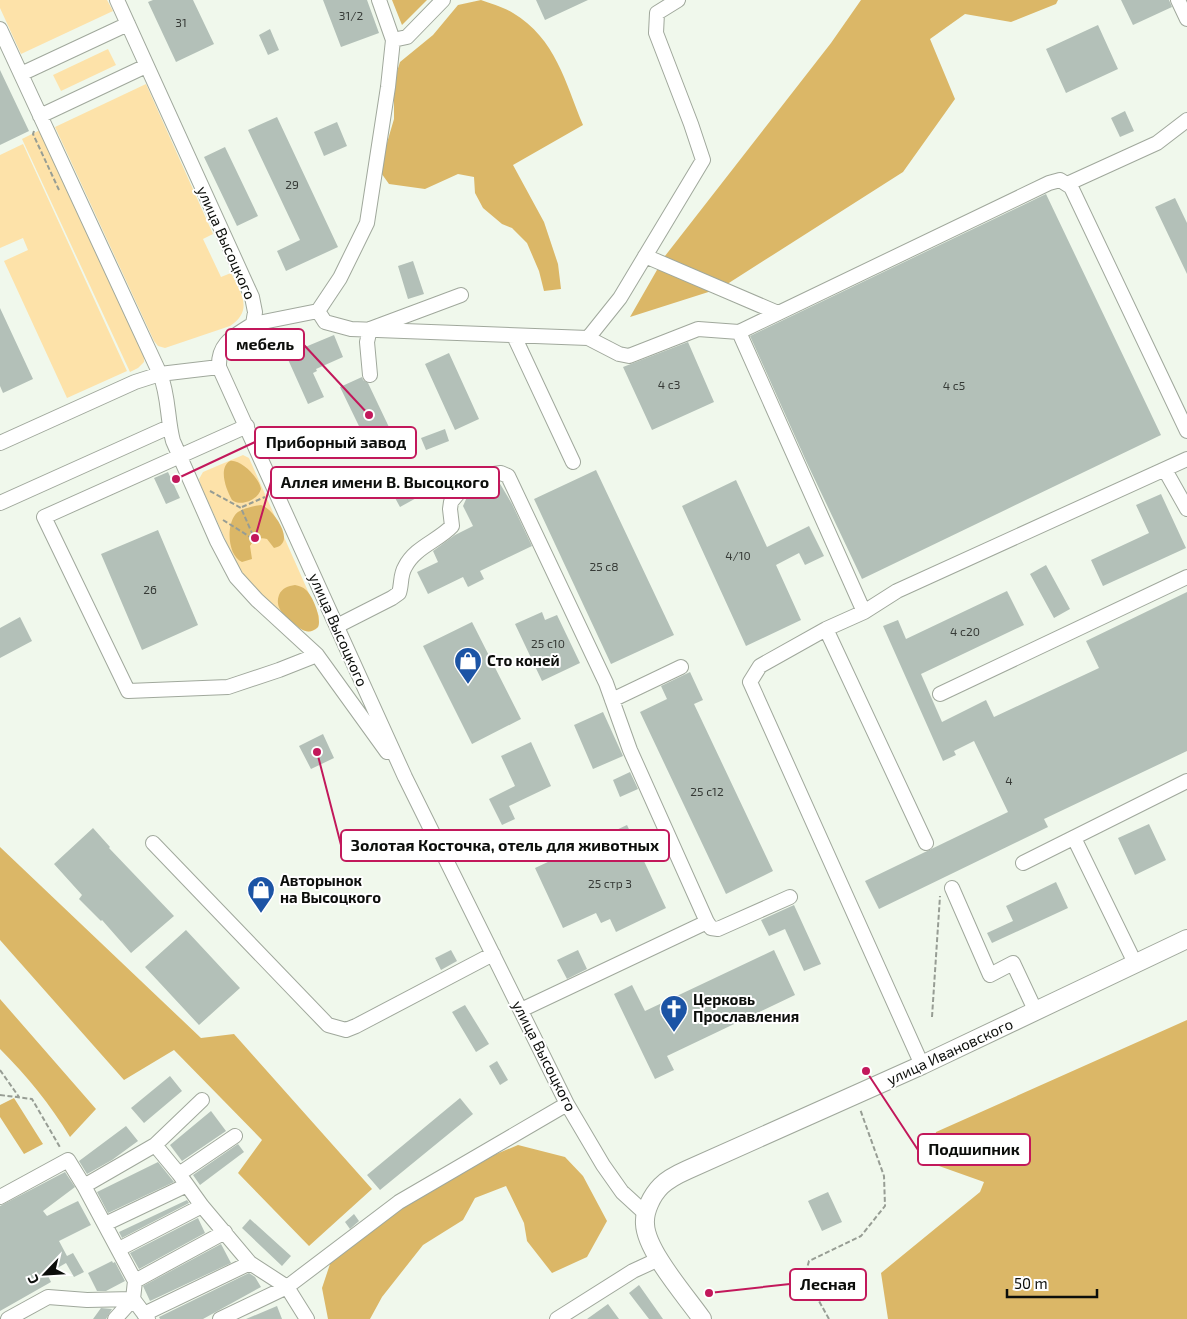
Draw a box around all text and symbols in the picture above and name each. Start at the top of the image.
house number: 31/2 [339,8,363,22]
house number: 31 [175,15,187,29]
house number: 29 [285,177,299,191]
street label: улица Высоцкого [193,183,260,302]
callout: мебель [226,329,304,360]
text: мебель [236,334,294,353]
house number: 4 с3 [658,377,680,391]
house number: 4 с5 [943,378,965,392]
callout: Приборный завод [255,427,416,458]
text: Приборный завод [266,432,406,451]
callout: Аллея имени В. Высоцкого [271,467,499,498]
text: Аллея имени В. Высоцкого [281,472,489,491]
house number: 4/10 [725,548,751,562]
house number: 25 с8 [589,559,619,573]
street label: улица Высоцкого [305,570,372,689]
house number: 26 [143,582,157,596]
house number: 4 с20 [950,624,980,638]
house number: 25 с10 [531,636,565,650]
shop icon: Сто коней [453,646,483,685]
place label: Сто коней [487,651,560,669]
house number: 4 [1005,773,1013,787]
house number: 25 с12 [690,784,724,798]
callout: Золотая Косточка, отель для животных [341,830,669,861]
text: Золотая Косточка, отель для животных [351,835,659,854]
place label: Авторынок на Высоцкого [280,871,381,906]
shop icon: Авторынок на Высоцкого [246,875,276,914]
house number: 25 стр 3 [588,876,632,890]
place label: Церковь Прославления [693,990,799,1025]
church icon: Церковь Прославления [659,994,689,1033]
street label: улица Высоцкого [508,997,581,1114]
street label: улица Ивановского [884,1014,1016,1089]
callout: Подшипник [918,1134,1030,1165]
text: Подшипник [928,1139,1020,1158]
north arrow [20,1249,70,1299]
scale bar [1007,1266,1097,1298]
callout: Лесная [790,1269,866,1300]
text: С [23,1272,42,1287]
text: Лесная [800,1274,856,1293]
text: 50 m [1014,1274,1048,1292]

